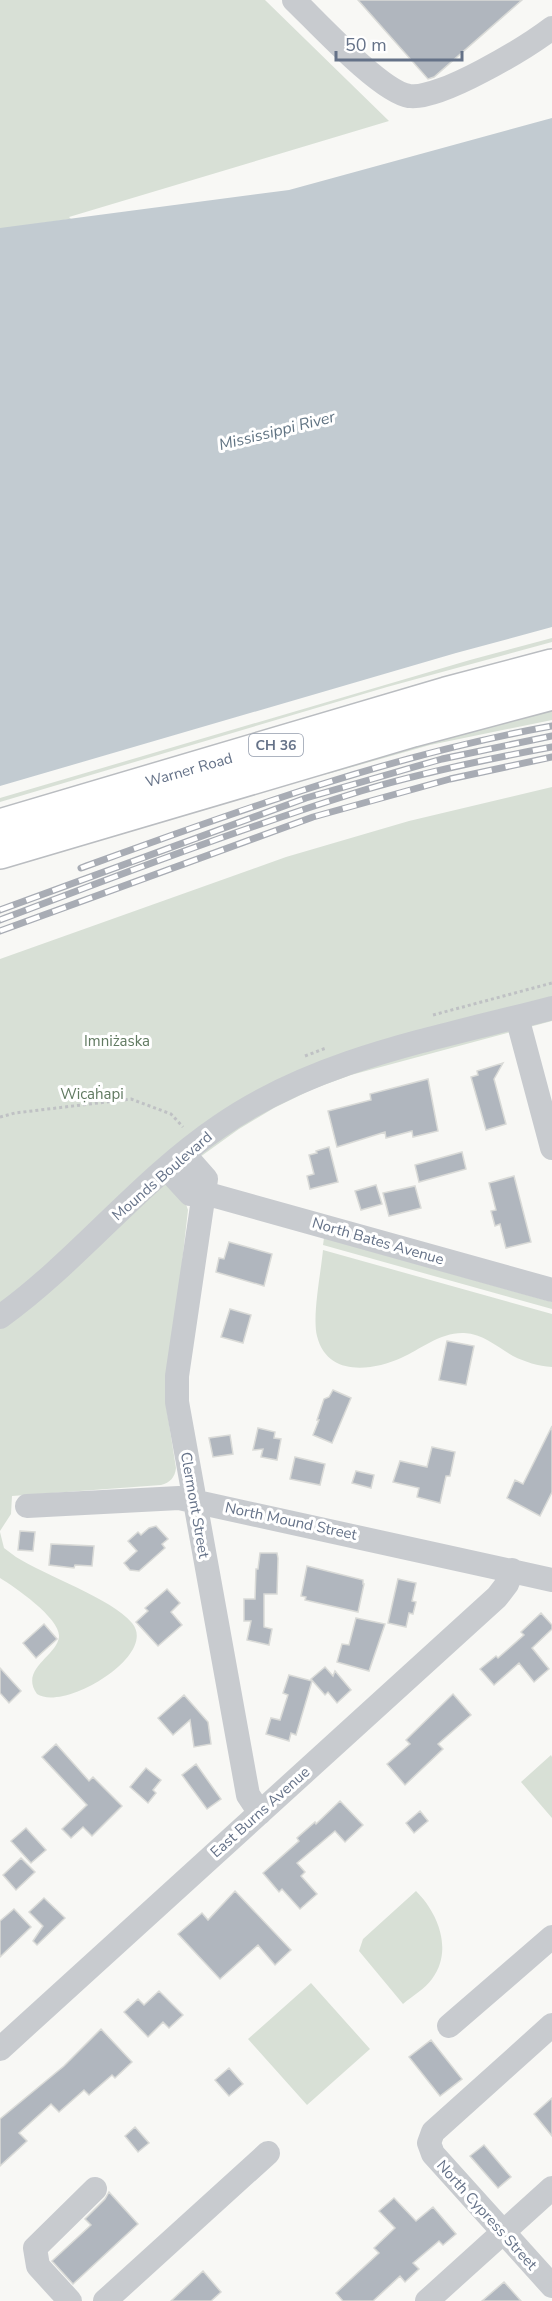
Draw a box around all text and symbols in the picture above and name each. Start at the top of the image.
scale bar [336,24,462,62]
text: 50 m [345,33,387,57]
water label: Mississippi River [217,406,339,456]
road number: CH 36 [249,734,303,756]
street label: Warner Road [143,748,235,792]
park label: Imniżaska [84,1031,150,1051]
park label: Wic̣aḣapi [60,1084,124,1104]
street label: Mounds Boulevard [108,1127,216,1225]
street label: North Bates Avenue [310,1213,446,1269]
street label: Clermont Street [176,1450,214,1560]
street label: North Mound Street [223,1497,360,1545]
street label: East Burns Avenue [206,1762,314,1862]
street label: North Cypress Street [432,2156,542,2275]

